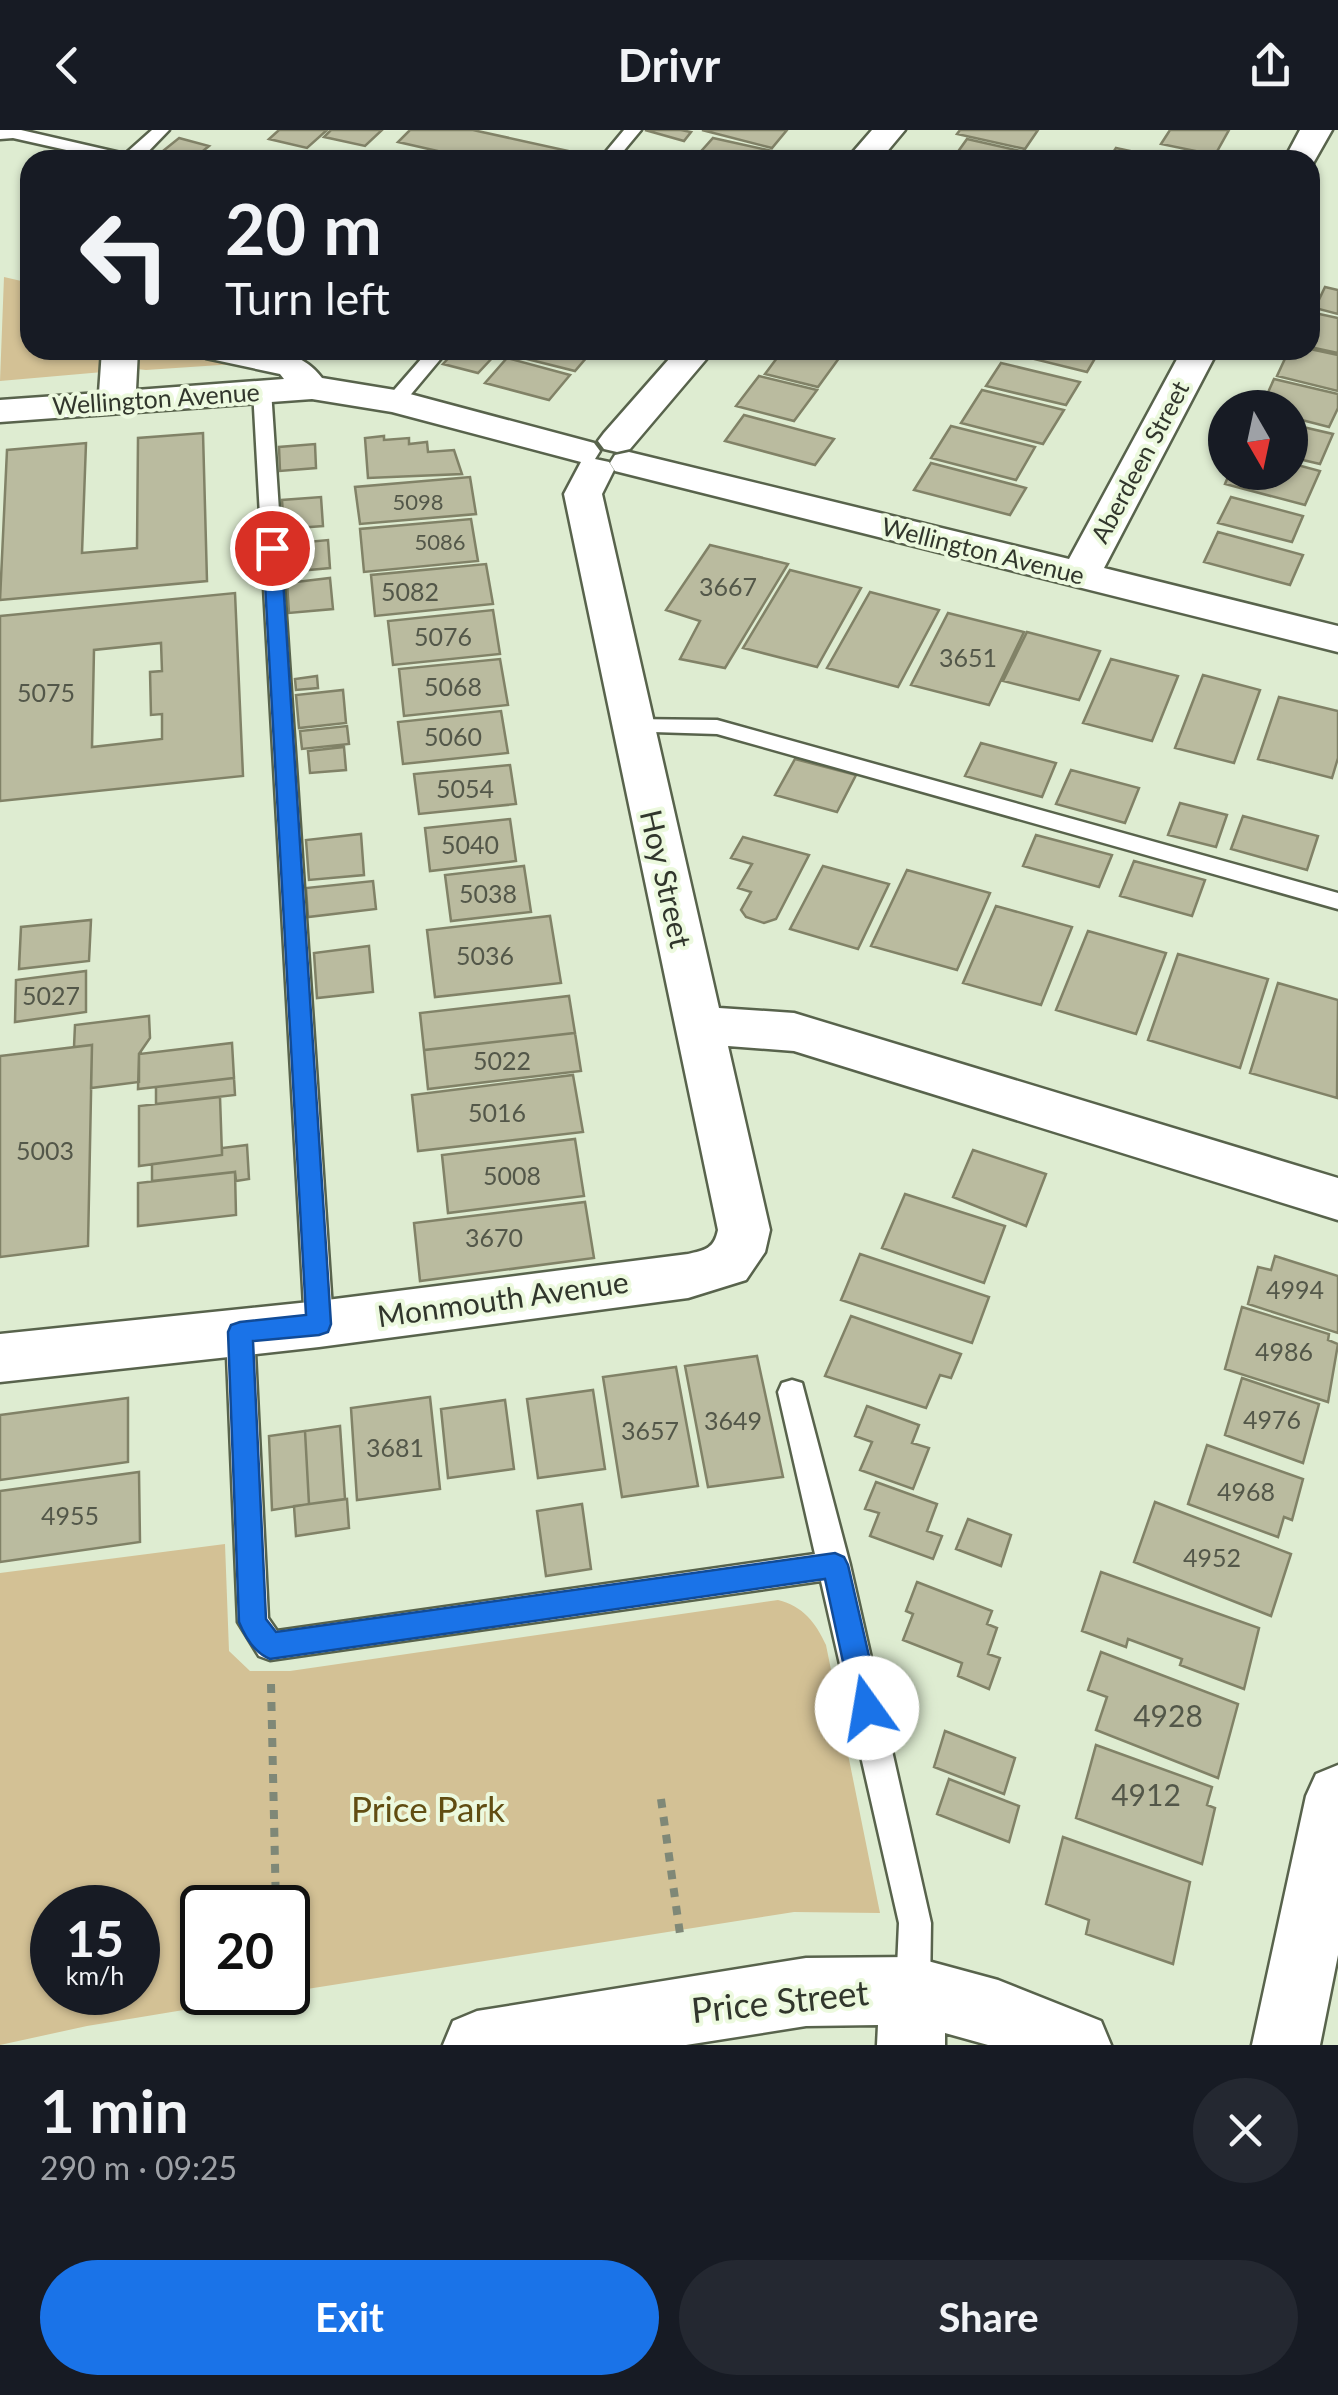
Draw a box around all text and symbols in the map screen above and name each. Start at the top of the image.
icon: back [40,38,95,93]
text: Drivr [618,38,720,92]
icon: share [1243,38,1298,93]
text: 20 m [225,186,382,270]
icon: left [60,190,190,320]
text: Turn left [225,271,390,325]
street label: Aberdeen Street [1084,375,1194,548]
street label: Wellington Avenue [51,376,261,420]
north arrow [1208,390,1308,490]
map controls [1208,390,1308,490]
house number: 5098 [392,488,444,515]
pin [230,506,315,591]
street label: Wellington Avenue [879,510,1088,590]
icon: arrive [245,521,300,576]
house number: 5086 [414,528,466,555]
house number: 3667 [699,571,757,601]
house number: 5082 [381,576,439,606]
house number: 5076 [414,621,472,651]
house number: 3651 [939,642,997,672]
house number: 5068 [424,671,482,701]
house number: 5075 [17,677,75,707]
house number: 5060 [424,721,482,751]
house number: 5054 [436,773,494,803]
street label: Hoy Street [634,806,700,951]
house number: 5040 [441,829,499,859]
house number: 5038 [459,878,517,908]
house number: 5036 [456,940,514,970]
house number: 5027 [22,980,80,1010]
house number: 5022 [473,1045,531,1075]
house number: 5016 [468,1097,526,1127]
house number: 5003 [16,1135,74,1165]
house number: 5008 [483,1160,541,1190]
house number: 3670 [465,1222,523,1252]
street label: Monmouth Avenue [375,1263,631,1333]
house number: 4994 [1266,1274,1324,1304]
house number: 4986 [1255,1336,1313,1366]
house number: 4976 [1243,1404,1301,1434]
house number: 3649 [704,1405,762,1435]
house number: 3657 [621,1415,679,1445]
house number: 3681 [366,1432,424,1462]
house number: 4968 [1217,1476,1275,1506]
house number: 4955 [41,1500,99,1530]
house number: 4952 [1183,1542,1241,1572]
position arrow [815,1656,919,1760]
house number: 4928 [1133,1697,1203,1733]
house number: 4912 [1111,1776,1181,1812]
park label: Price Park [351,1787,505,1829]
speed limit sign: 20 [180,1885,310,2015]
text: 15 [66,1908,124,1968]
text: km/h [66,1960,124,1990]
street label: Price Street [689,1970,871,2030]
text: 1 min [40,2074,189,2146]
button: close [1193,2078,1298,2183]
text: 290 m · 09:25 [40,2148,237,2187]
button: Exit [40,2260,659,2375]
button: Share [679,2260,1298,2375]

